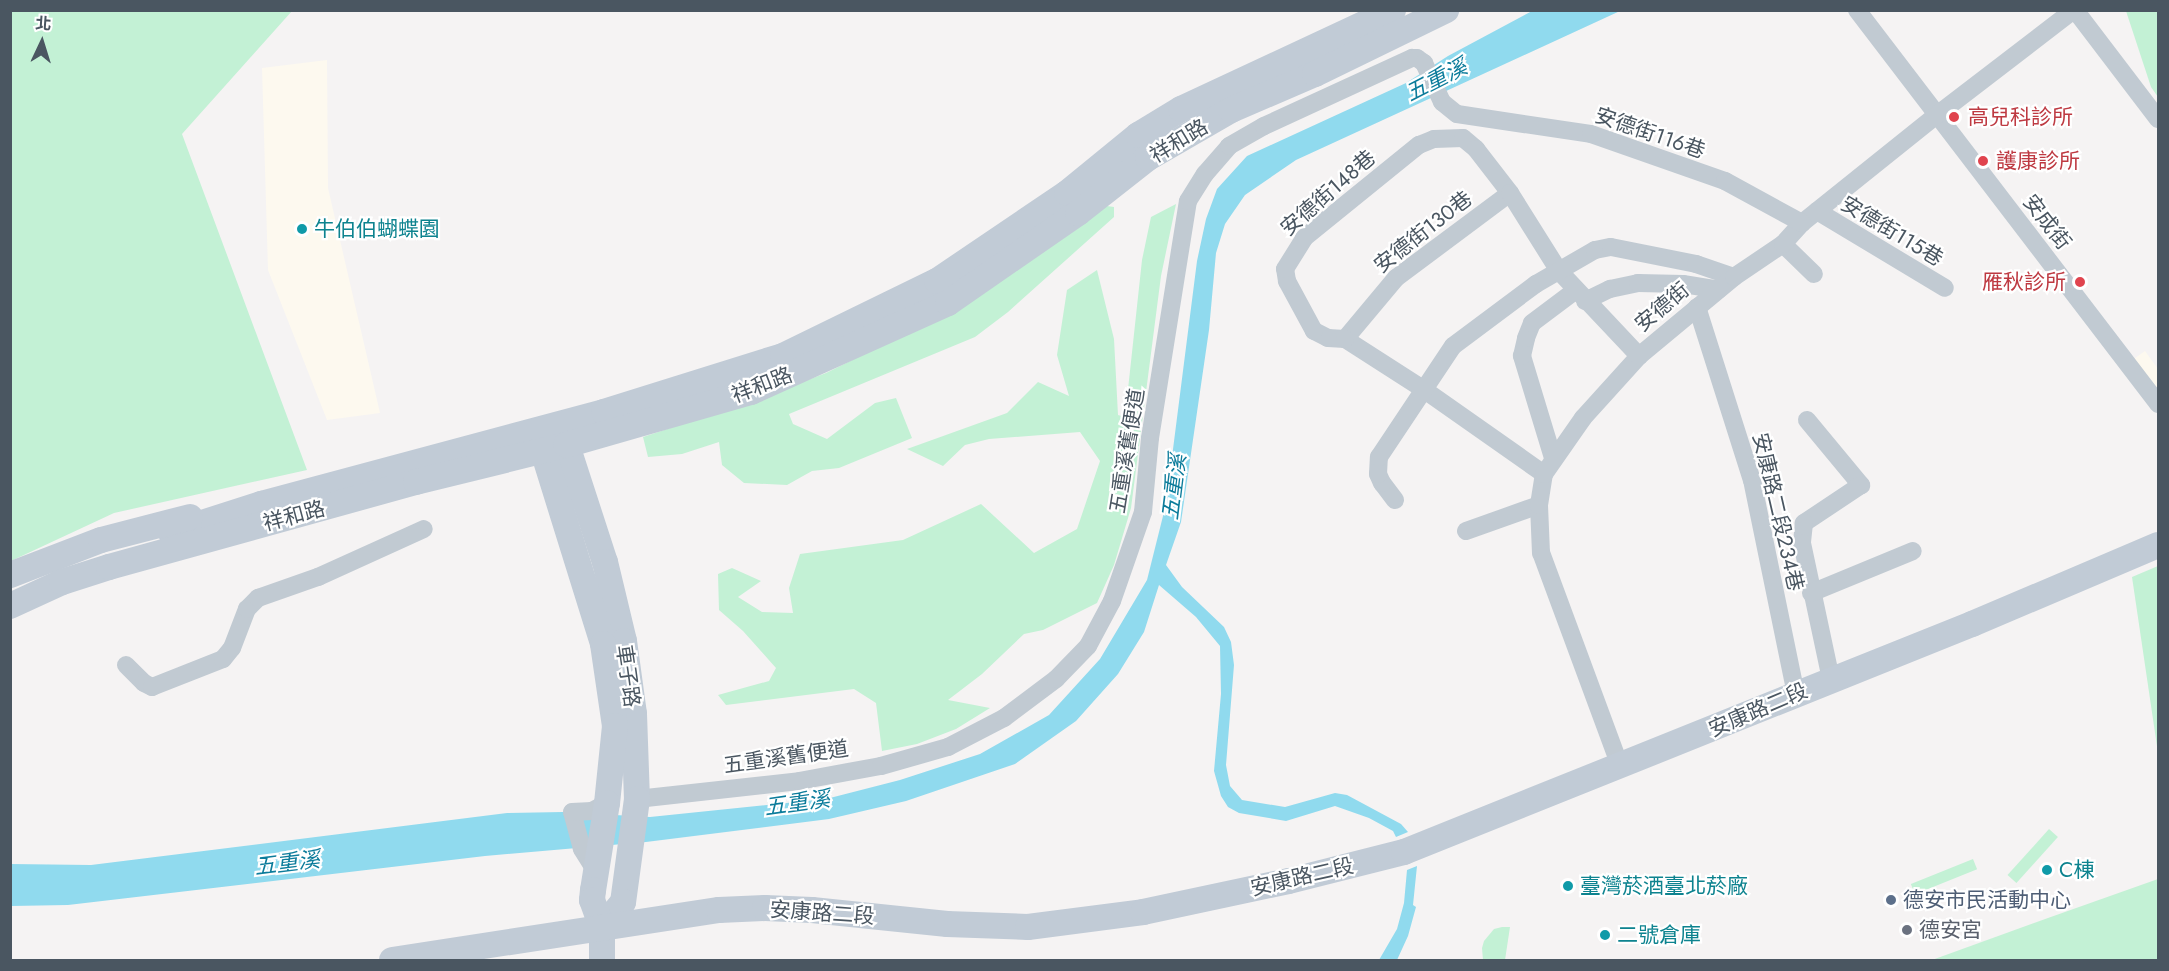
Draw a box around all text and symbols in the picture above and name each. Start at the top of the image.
north arrow [12,12,72,72]
text: 北 [34,12,52,36]
water label: 五重溪 [1401,53,1471,107]
street label: 安德街116巷 [1592,102,1708,164]
place label: 高兒科診所 [1968,104,2073,130]
marker: 高兒科診所 [1945,108,1963,126]
street label: 祥和路 [1146,114,1212,168]
street label: 安德街148巷 [1276,145,1380,241]
place label: 護康診所 [1996,148,2080,174]
marker: 護康診所 [1974,152,1992,170]
street label: 安德街130巷 [1369,186,1477,278]
street label: 安成街 [2018,189,2076,255]
street label: 安德街115巷 [1836,191,1948,271]
place label: 牛伯伯蝴蝶園 [314,216,440,242]
marker: 牛伯伯蝴蝶園 [295,222,309,236]
place label: 雁秋診所 [1982,269,2066,295]
marker: 雁秋診所 [2071,273,2089,291]
street label: 安德街 [1630,277,1694,337]
street label: 祥和路 [728,362,796,408]
street label: 五重溪舊便道 [1105,387,1149,515]
street label: 安康路二段234巷 [1748,430,1808,594]
water label: 五重溪 [1157,453,1191,521]
street label: 祥和路 [260,496,328,536]
street label: 車子路 [611,643,645,709]
street label: 安康路二段 [1705,678,1811,742]
street label: 五重溪舊便道 [722,736,850,778]
water label: 五重溪 [762,785,832,821]
water label: 五重溪 [253,846,321,880]
street label: 安康路二段 [1248,853,1356,901]
place label: C棟 [2059,857,2094,883]
marker: C棟 [2040,863,2054,877]
place label: 臺灣菸酒臺北菸廠 [1580,873,1748,899]
marker: 臺灣菸酒臺北菸廠 [1561,879,1575,893]
place label: 德安市民活動中心 [1903,887,2071,913]
marker: 德安市民活動中心 [1884,893,1898,907]
street label: 安康路二段 [769,897,875,929]
place label: 德安宮 [1919,917,1982,943]
place label: 二號倉庫 [1617,922,1701,948]
marker: 德安宮 [1900,923,1914,937]
marker: 二號倉庫 [1598,928,1612,942]

